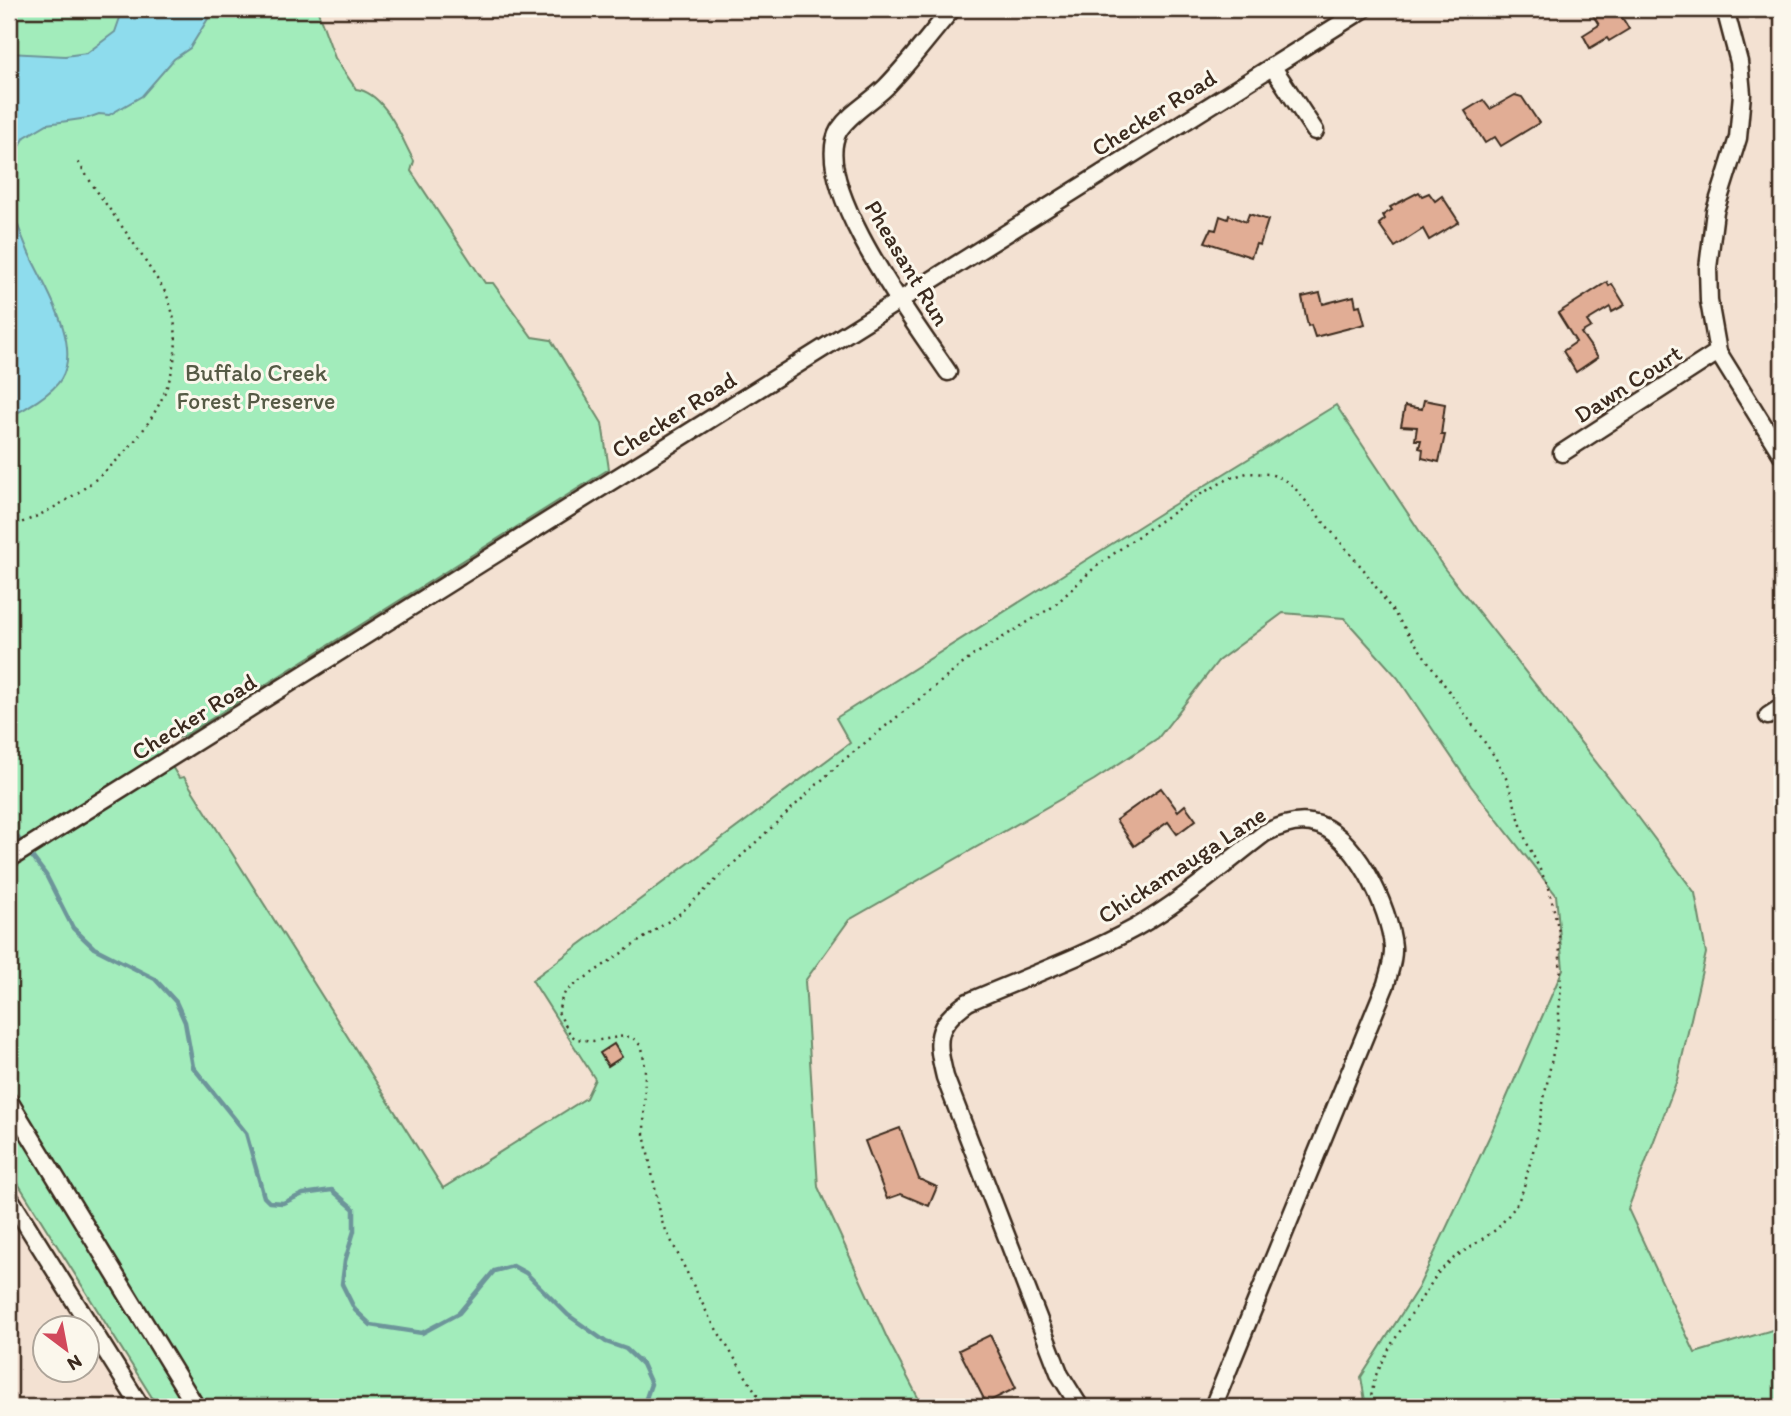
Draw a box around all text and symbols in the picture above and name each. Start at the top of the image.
street label: Checker Road [1086,63,1222,162]
street label: Pheasant Run [859,195,956,331]
street label: Dawn Court [1568,338,1687,429]
park label: Buffalo Creek Forest Preserve [177,358,335,415]
street label: Checker Road [606,365,742,464]
street label: Checker Road [126,667,262,766]
street label: Chickamauga Lane [1092,799,1271,930]
north arrow [32,1314,102,1384]
text: N [63,1350,86,1376]

